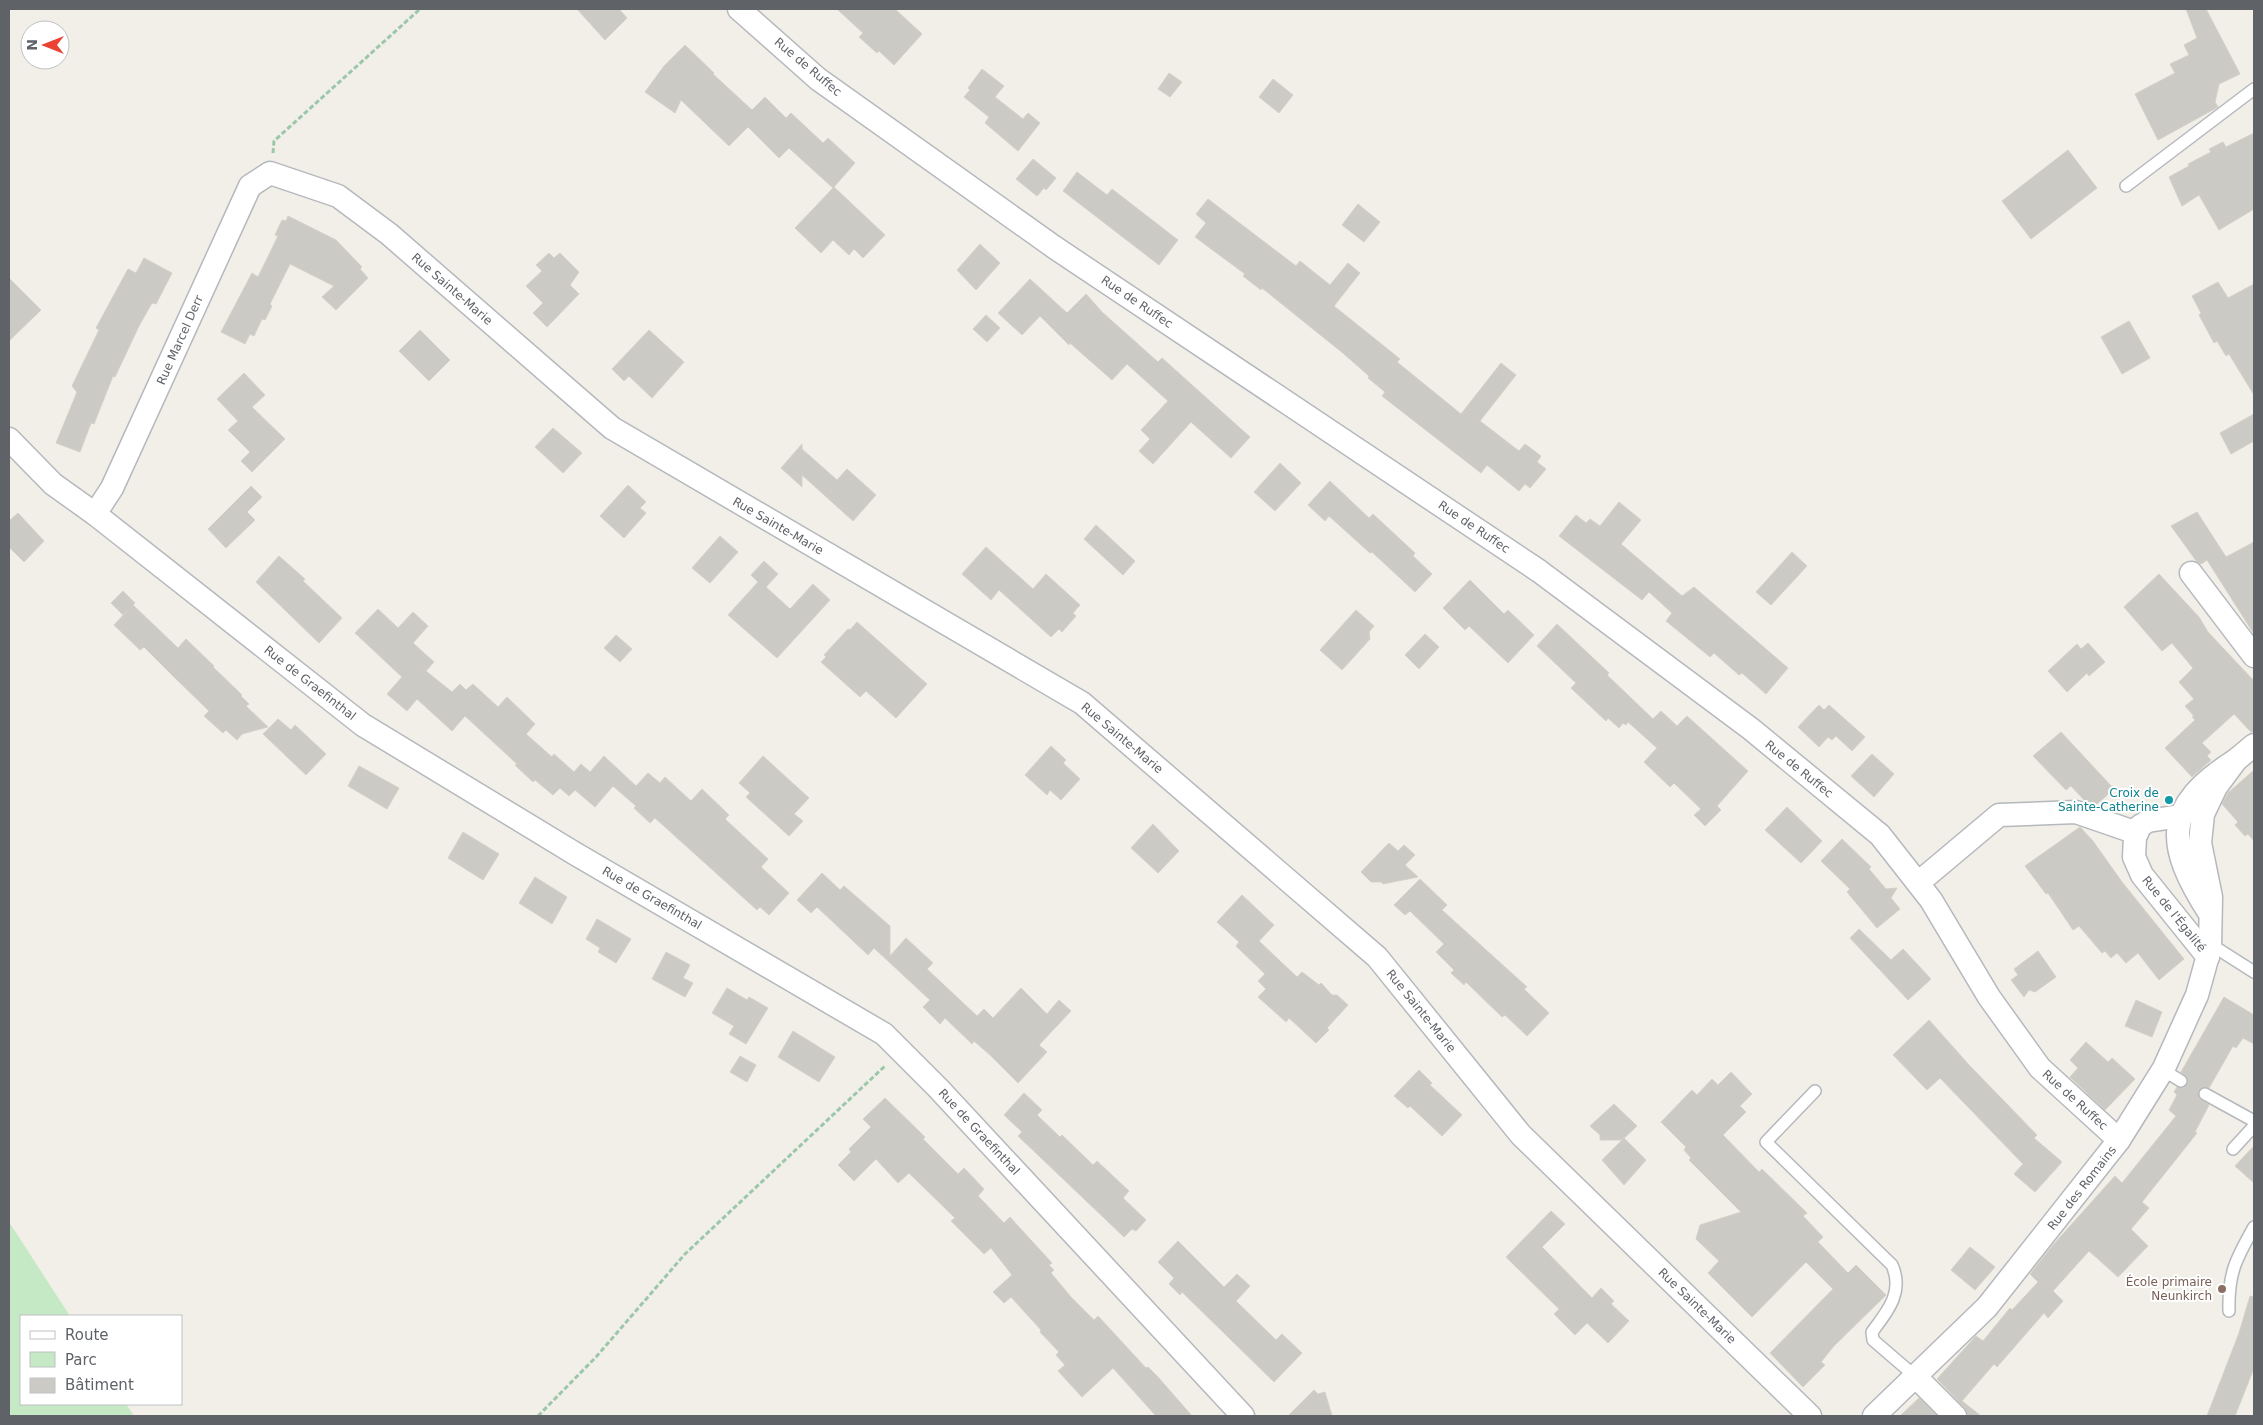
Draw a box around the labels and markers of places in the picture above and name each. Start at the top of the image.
place label: Croix de Sainte-Catherine [2058,786,2159,814]
marker: Croix de Sainte-Catherine [2163,794,2175,806]
place label: École primaire Neunkirch [2126,1274,2212,1303]
marker: École primaire Neunkirch [2216,1283,2228,1295]

